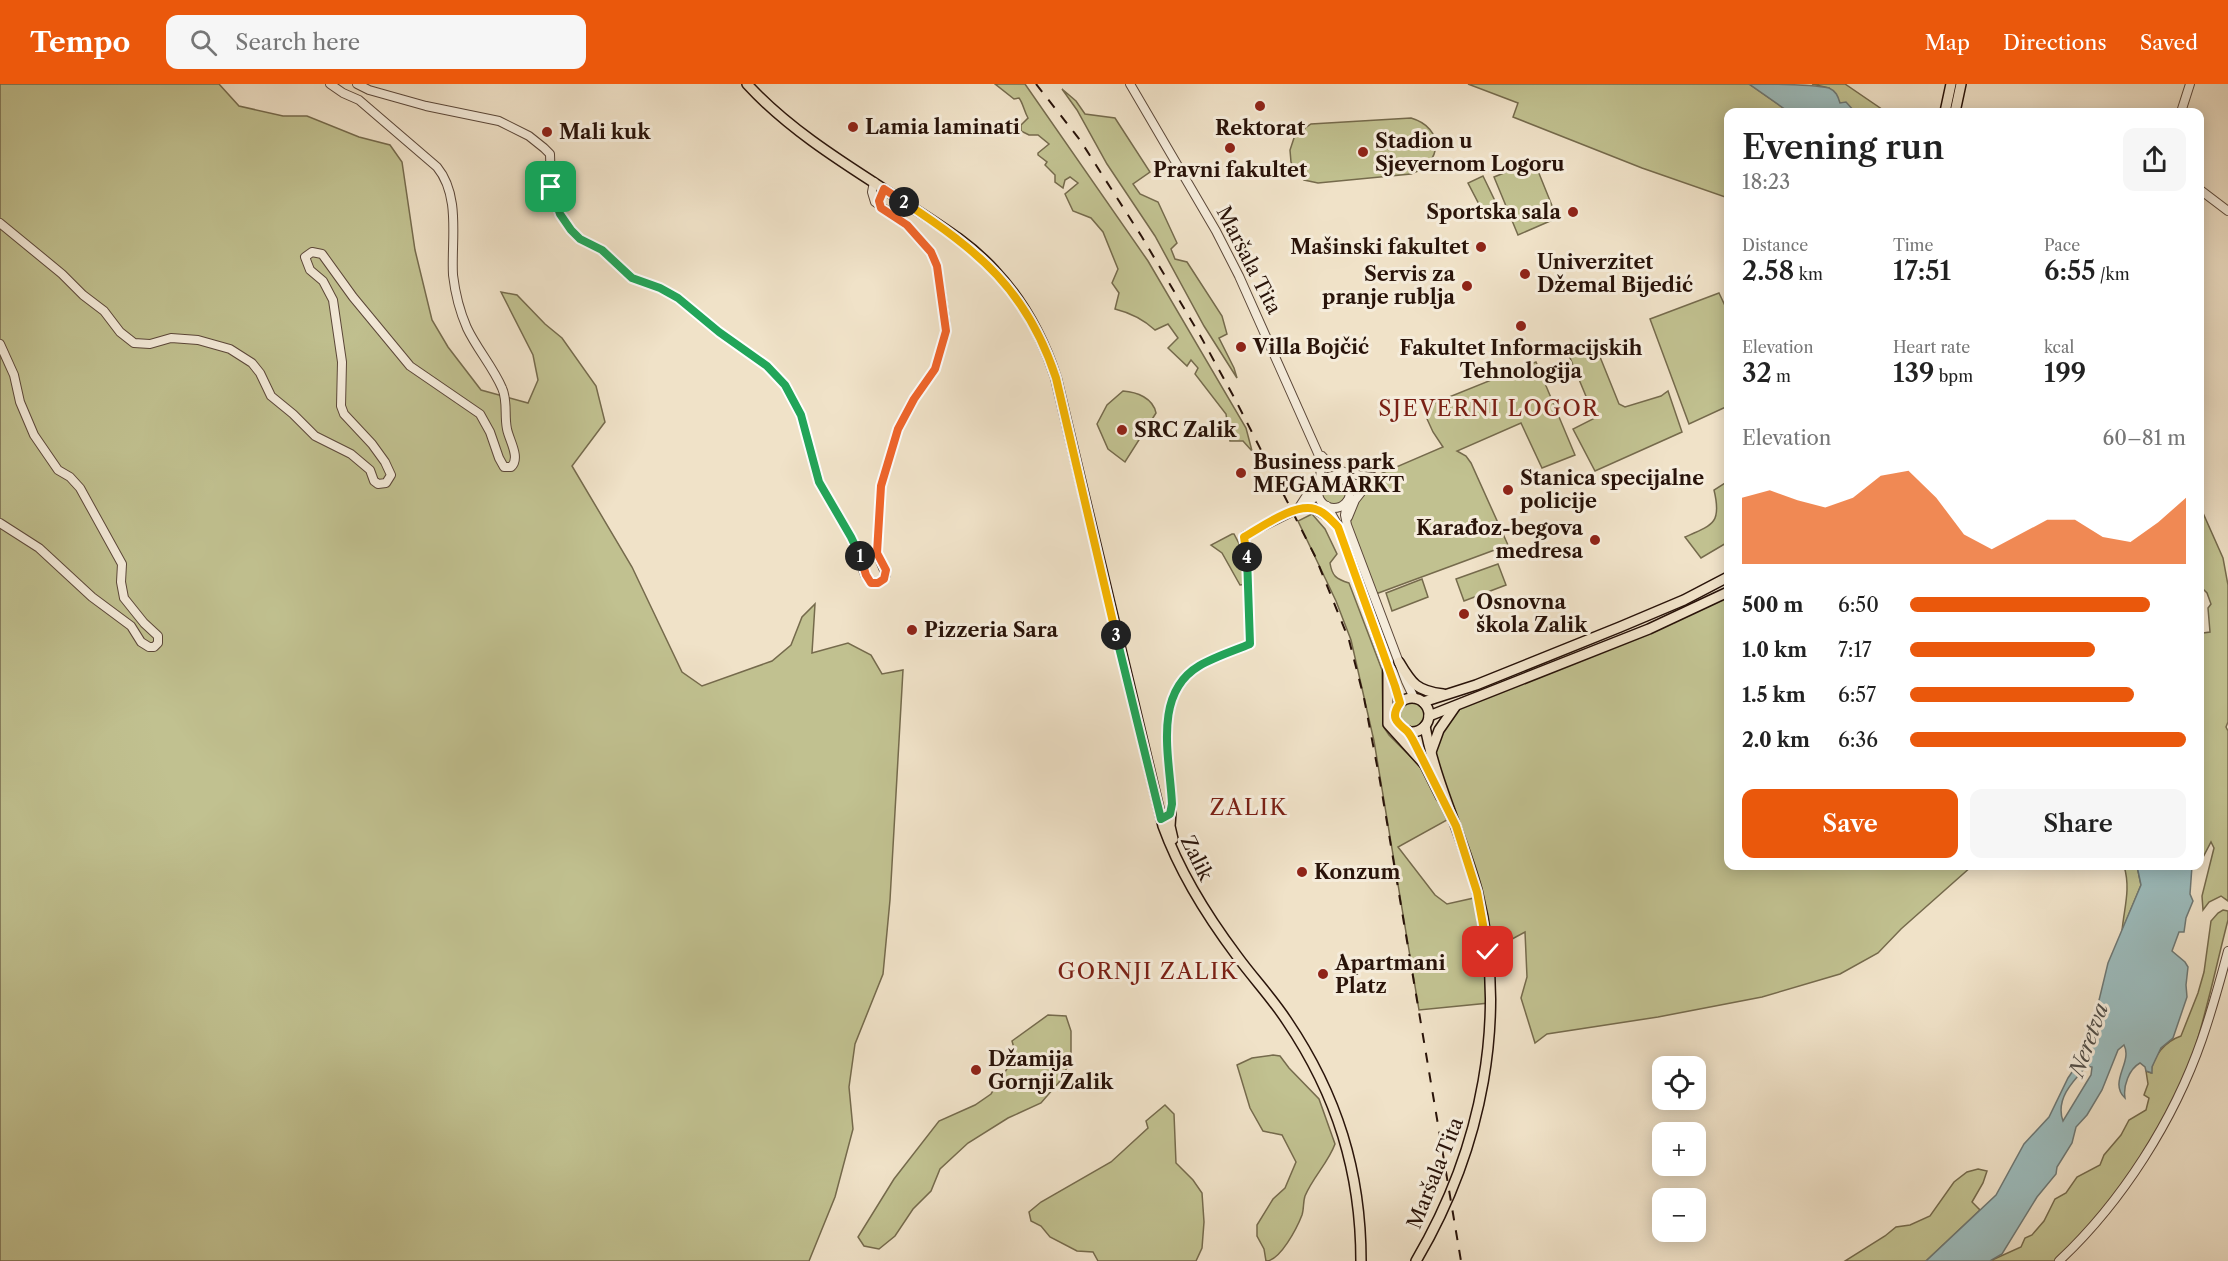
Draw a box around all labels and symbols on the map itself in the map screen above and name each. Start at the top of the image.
marker: Rektorat [1253,99,1267,113]
place label: Lamia laminati [865,115,1020,139]
place label: Rektorat [1215,116,1305,140]
place label: Mali kuk [559,120,651,144]
marker: Lamia laminati [846,120,860,134]
marker: Mali kuk [540,125,554,139]
place label: Stadion u Sjevernom Logoru [1375,129,1565,176]
marker: Pravni fakultet [1223,141,1237,155]
marker: Stadion u Sjevernom Logoru [1356,145,1370,159]
place label: Pravni fakultet [1153,158,1307,182]
pin [525,161,576,212]
pin: 2 [889,187,919,217]
place label: Sportska sala [1426,200,1561,224]
street label: Maršala Tita [1212,202,1287,318]
marker: Sportska sala [1566,205,1580,219]
place label: Mašinski fakultet [1290,235,1469,259]
marker: Mašinski fakultet [1474,240,1488,254]
place label: Univerzitet Džemal Bijedić [1537,250,1693,297]
place label: Servis za pranje rublja [1322,262,1455,309]
marker: Univerzitet Džemal Bijedić [1518,267,1532,281]
marker: Servis za pranje rublja [1460,279,1474,293]
marker: Fakultet Informacijskih Tehnologija [1514,319,1528,333]
place label: Villa Bojčić [1252,335,1369,359]
place label: Fakultet Informacijskih Tehnologija [1399,336,1643,383]
marker: Villa Bojčić [1234,340,1248,354]
district label: SJEVERNI LOGOR [1378,395,1600,422]
place label: SRC Zalik [1134,418,1237,442]
marker: SRC Zalik [1115,423,1129,437]
place label: Business park MEGAMARKT [1253,450,1405,497]
marker: Business park MEGAMARKT [1234,466,1248,480]
place label: Stanica specijalne policije [1520,466,1704,513]
marker: Stanica specijalne policije [1501,483,1515,497]
place label: Karađoz-begova medresa [1416,516,1583,563]
marker: Karađoz-begova medresa [1588,533,1602,547]
pin: 1 [845,541,875,571]
pin: 4 [1232,542,1262,572]
place label: Osnovna škola Zalik [1476,590,1588,637]
marker: Osnovna škola Zalik [1457,607,1471,621]
place label: Pizzeria Sara [924,618,1059,642]
pin: 3 [1101,620,1131,650]
marker: Pizzeria Sara [905,623,919,637]
district label: ZALIK [1210,794,1288,821]
street label: Zalik [1176,831,1219,886]
place label: Konzum [1314,860,1400,884]
marker: Konzum [1295,865,1309,879]
pin [1462,926,1513,977]
place label: Apartmani Platz [1334,951,1446,998]
district label: GORNJI ZALIK [1057,958,1239,985]
marker: Apartmani Platz [1316,967,1330,981]
water label: Neretva [2063,999,2114,1082]
place label: Džamija Gornji Zalik [988,1047,1114,1094]
marker: Džamija Gornji Zalik [969,1063,983,1077]
street label: Maršala Tita [1402,1114,1468,1232]

